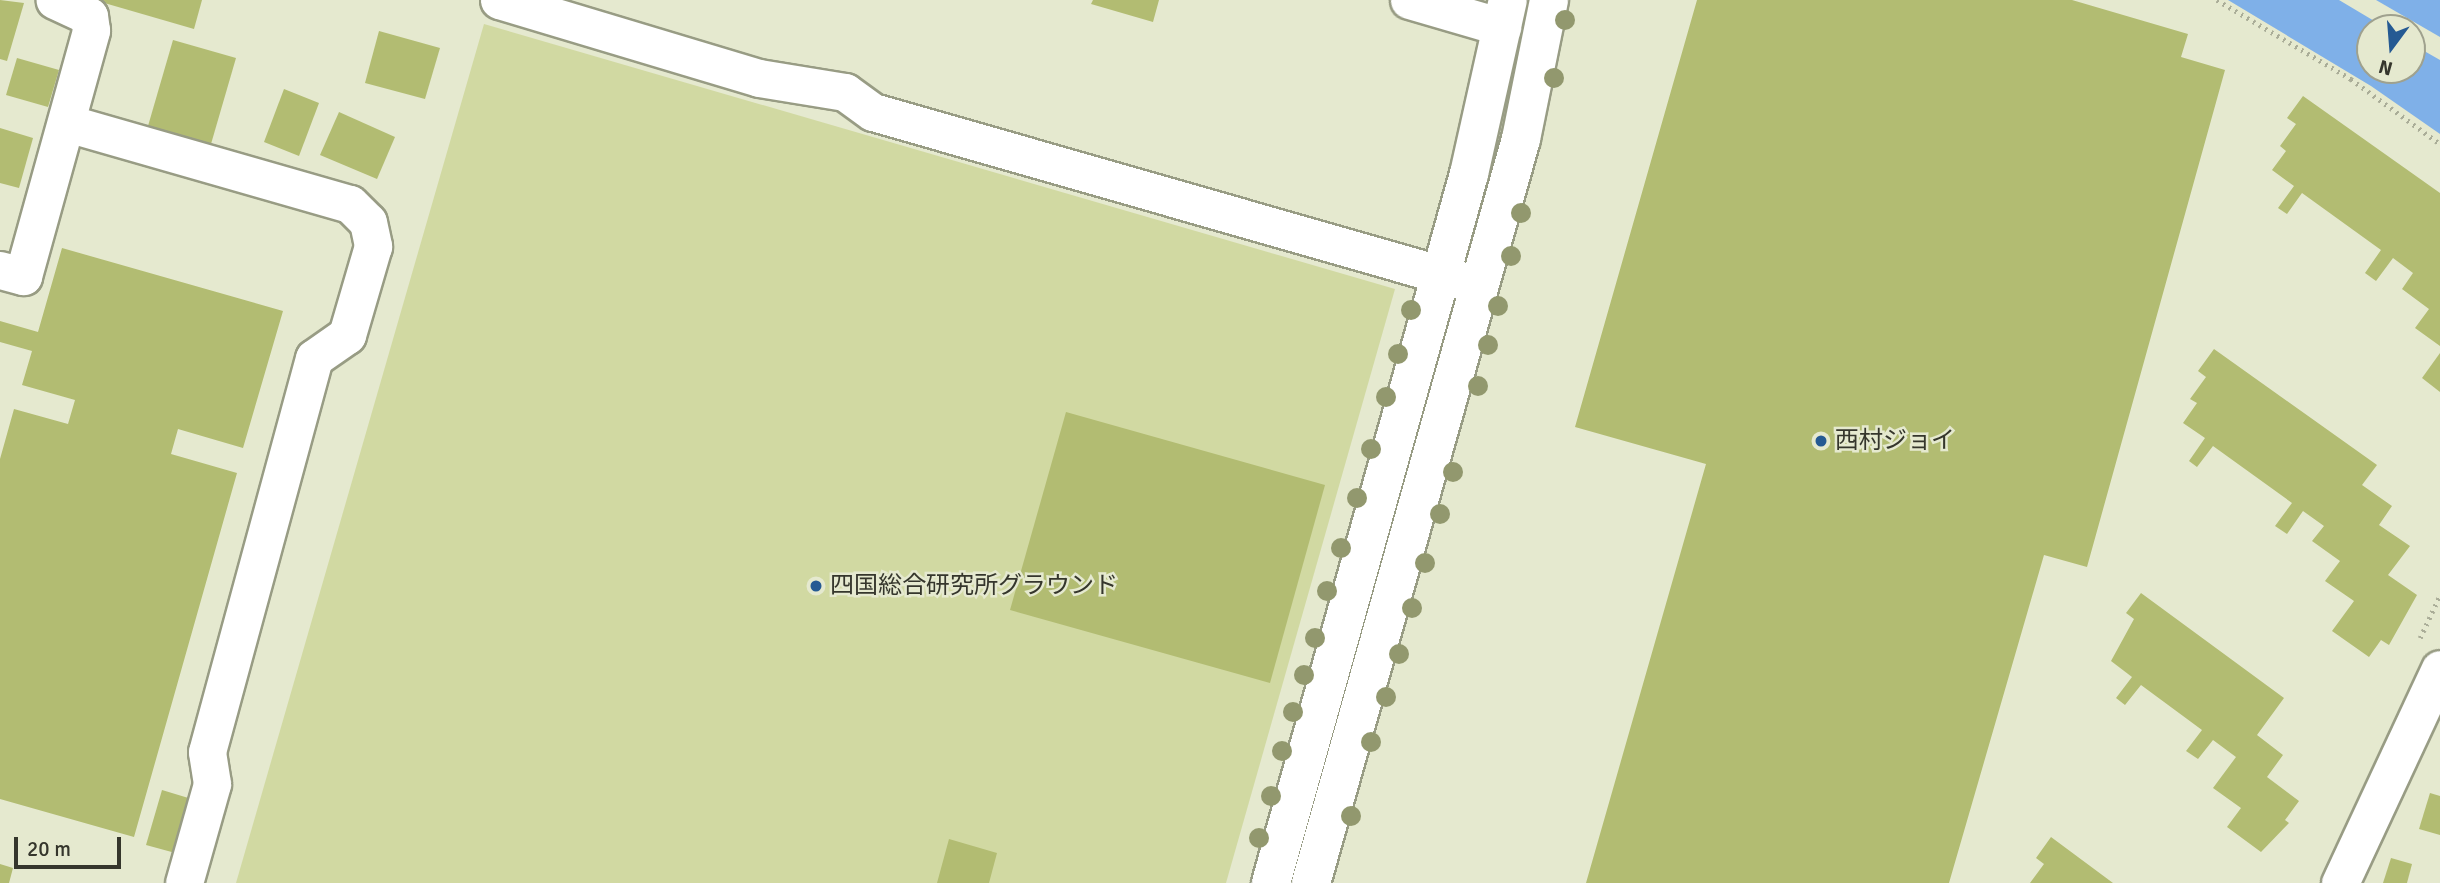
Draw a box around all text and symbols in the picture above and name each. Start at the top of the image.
north arrow [2356,14,2426,84]
text: N [2376,54,2395,81]
place label: 西村ジョイ [1835,427,1955,455]
marker: 西村ジョイ [1813,433,1829,449]
place label: 四国総合研究所グラウンド [830,572,1118,600]
marker: 四国総合研究所グラウンド [808,578,824,594]
scale bar [18,824,124,868]
text: 20 m [27,836,71,862]

